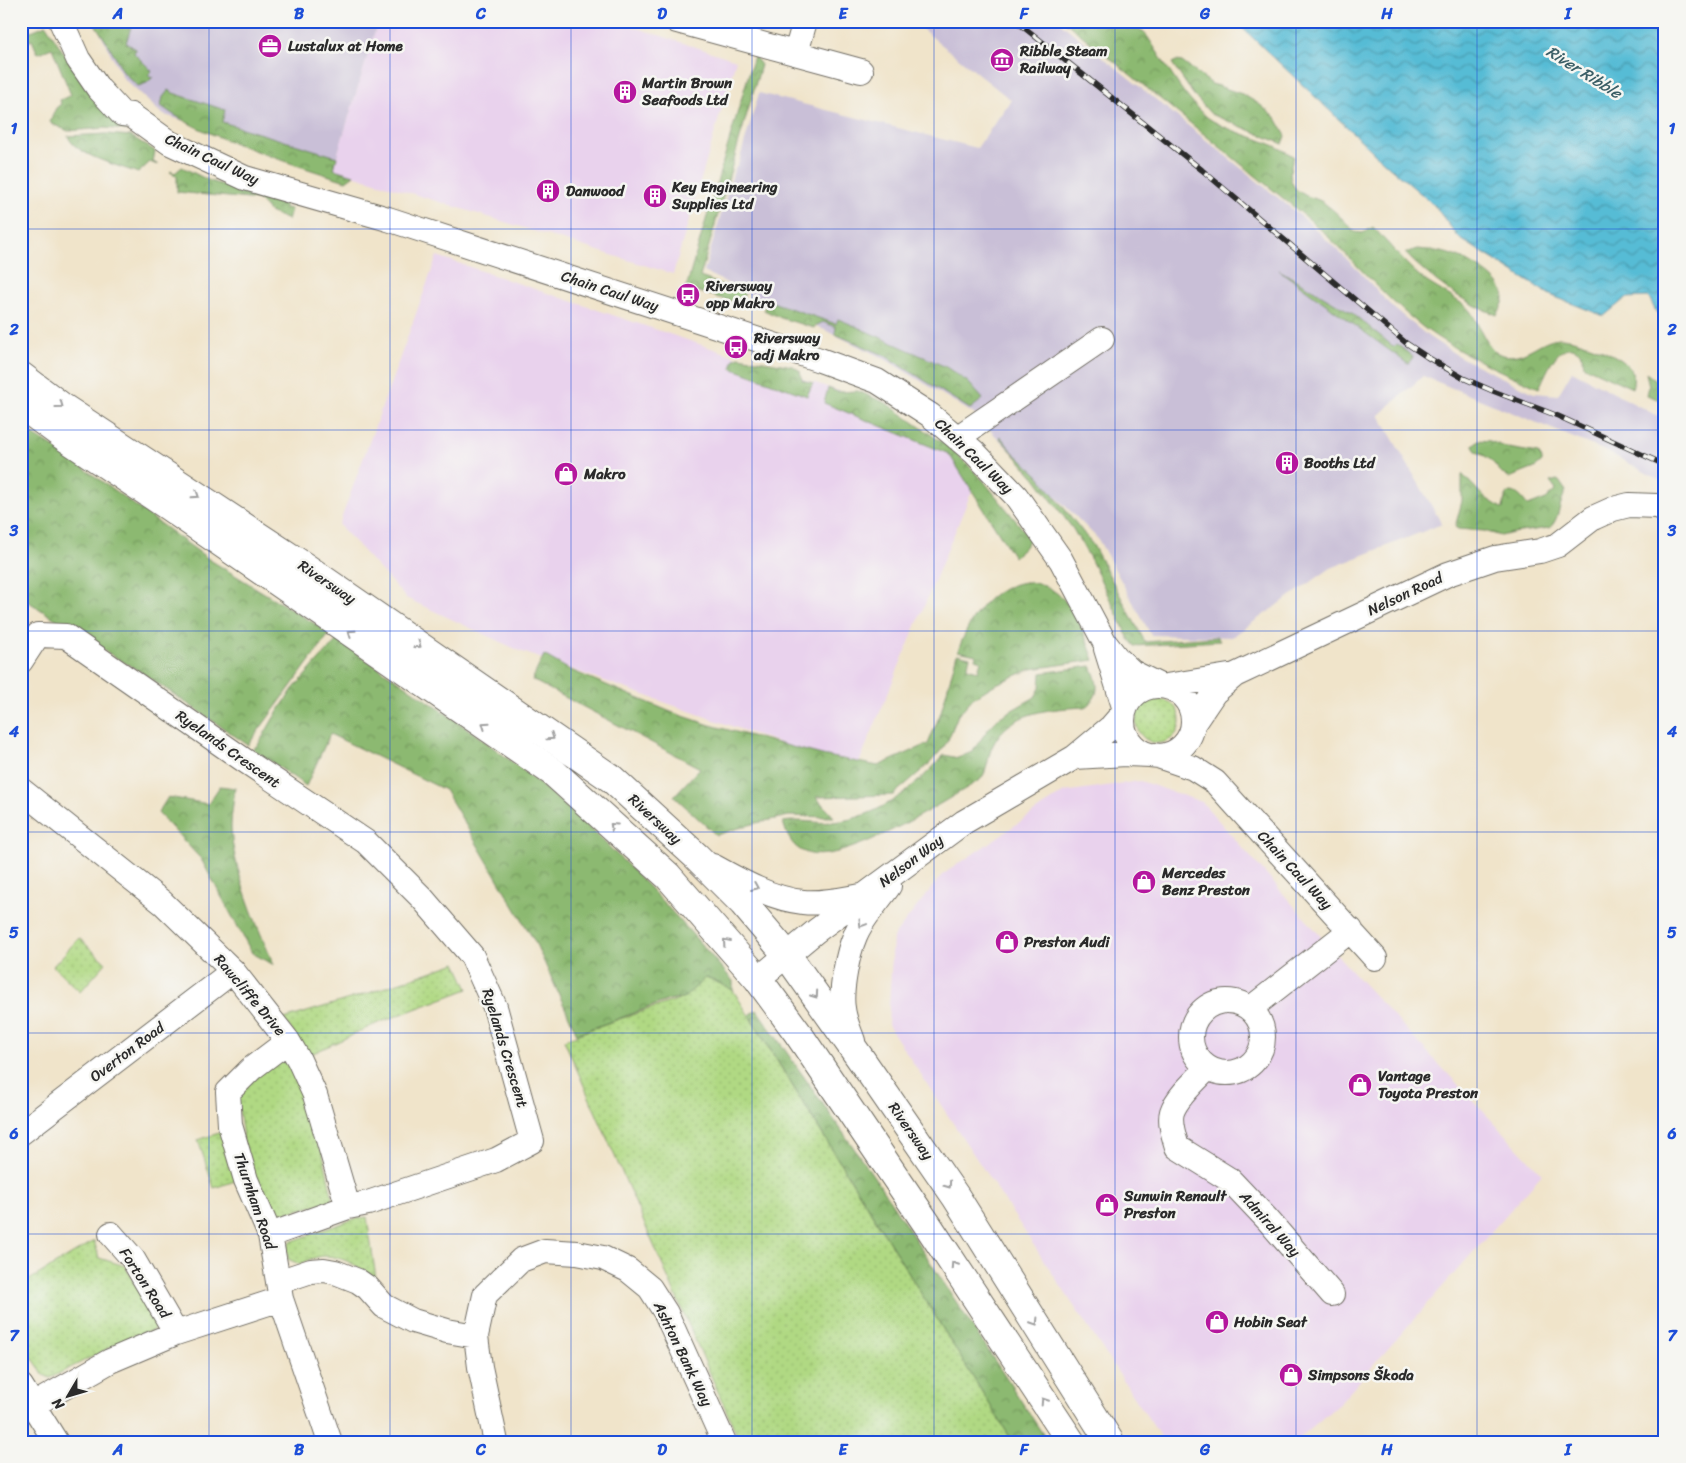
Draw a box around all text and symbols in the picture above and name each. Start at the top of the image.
text: A [112,0,123,28]
text: B [294,0,305,28]
text: C [475,0,487,28]
text: D [657,0,667,28]
text: E [839,0,849,28]
text: F [1019,0,1030,28]
text: G [1199,0,1211,28]
text: H [1380,0,1393,28]
text: I [1564,0,1573,28]
office icon: Lustalux at Home [257,33,283,59]
place label: Lustalux at Home [288,33,404,59]
water label: River Ribble [1540,37,1629,108]
place label: Ribble Steam Railway [1019,38,1108,81]
museum icon: Ribble Steam Railway [989,47,1015,73]
place label: Martin Brown Seafoods Ltd [641,70,733,113]
building icon: Martin Brown Seafoods Ltd [612,79,638,105]
text: 1 [11,114,18,143]
text: 1 [1669,114,1676,143]
street label: Chain Caul Way [161,126,264,192]
place label: Key Engineering Supplies Ltd [671,174,778,217]
building icon: Danwood [535,178,561,204]
place label: Danwood [566,178,626,204]
building icon: Key Engineering Supplies Ltd [642,183,668,209]
street label: Chain Caul Way [558,263,662,319]
place label: Riversway opp Makro [705,273,775,316]
bus stop icon: Riversway opp Makro [675,282,701,308]
text: 2 [8,315,19,344]
text: 2 [1666,315,1677,344]
place label: Riversway adj Makro [753,325,821,368]
bus stop icon: Riversway adj Makro [723,334,749,360]
one-way arrow [54,400,63,408]
street label: Chain Caul Way [929,411,1020,501]
building icon: Booths Ltd [1274,450,1300,476]
place label: Booths Ltd [1304,450,1376,476]
shop icon: Makro [553,461,579,487]
place label: Makro [583,461,626,487]
one-way arrow [190,489,199,498]
text: 3 [9,516,19,545]
text: 3 [1667,516,1677,545]
street label: Riversway [292,553,362,611]
street label: Nelson Road [1363,565,1448,623]
one-way arrow [348,630,357,639]
one-way arrow [412,638,421,648]
street label: Ryelands Crescent [170,703,286,795]
text: 4 [8,717,19,746]
text: 4 [1666,717,1677,746]
one-way arrow [481,722,490,732]
one-way arrow [545,731,555,740]
street label: Riversway [622,787,688,851]
one-way arrow [609,823,618,832]
street label: Chain Caul Way [1251,824,1339,916]
street label: Nelson Way [873,828,949,894]
place label: Mercedes Benz Preston [1161,860,1251,903]
shop icon: Mercedes Benz Preston [1131,869,1157,895]
one-way arrow [750,881,759,891]
text: 5 [9,918,19,947]
one-way arrow [858,918,868,927]
text: 5 [1667,918,1677,947]
shop icon: Preston Audi [994,929,1020,955]
place label: Preston Audi [1024,929,1110,955]
one-way arrow [722,938,731,947]
street label: Rawcliffe Drive [207,948,293,1042]
street label: Ryelands Crescent [475,985,536,1111]
one-way arrow [809,989,818,999]
street label: Overton Road [84,1014,171,1089]
place label: Vantage Toyota Preston [1378,1063,1479,1106]
shop icon: Vantage Toyota Preston [1347,1072,1373,1098]
street label: Riversway [881,1097,941,1166]
text: 6 [8,1119,19,1148]
text: 6 [1666,1119,1677,1148]
street label: Thurnham Road [226,1149,284,1254]
one-way arrow [942,1179,951,1189]
place label: Sunwin Renault Preston [1123,1183,1227,1226]
street label: Admiral Way [1232,1184,1307,1263]
shop icon: Sunwin Renault Preston [1094,1192,1120,1218]
street label: Forton Road [112,1242,178,1325]
one-way arrow [951,1262,961,1271]
street label: Ashton Bank Way [646,1296,720,1411]
shop icon: Hobin Seat [1204,1309,1230,1335]
place label: Hobin Seat [1233,1309,1308,1335]
one-way arrow [1028,1317,1038,1326]
text: 7 [9,1321,20,1350]
text: 7 [1667,1321,1678,1350]
shop icon: Simpsons Škoda [1278,1362,1304,1388]
place label: Simpsons Škoda [1307,1362,1414,1388]
north arrow [42,1370,92,1420]
text: N [45,1392,72,1416]
one-way arrow [1041,1397,1050,1407]
text: A [112,1435,123,1463]
text: B [294,1435,305,1463]
text: C [475,1435,487,1463]
text: D [657,1435,667,1463]
text: E [839,1435,849,1463]
text: F [1019,1435,1030,1463]
text: G [1199,1435,1211,1463]
text: H [1380,1435,1393,1463]
text: I [1564,1435,1573,1463]

